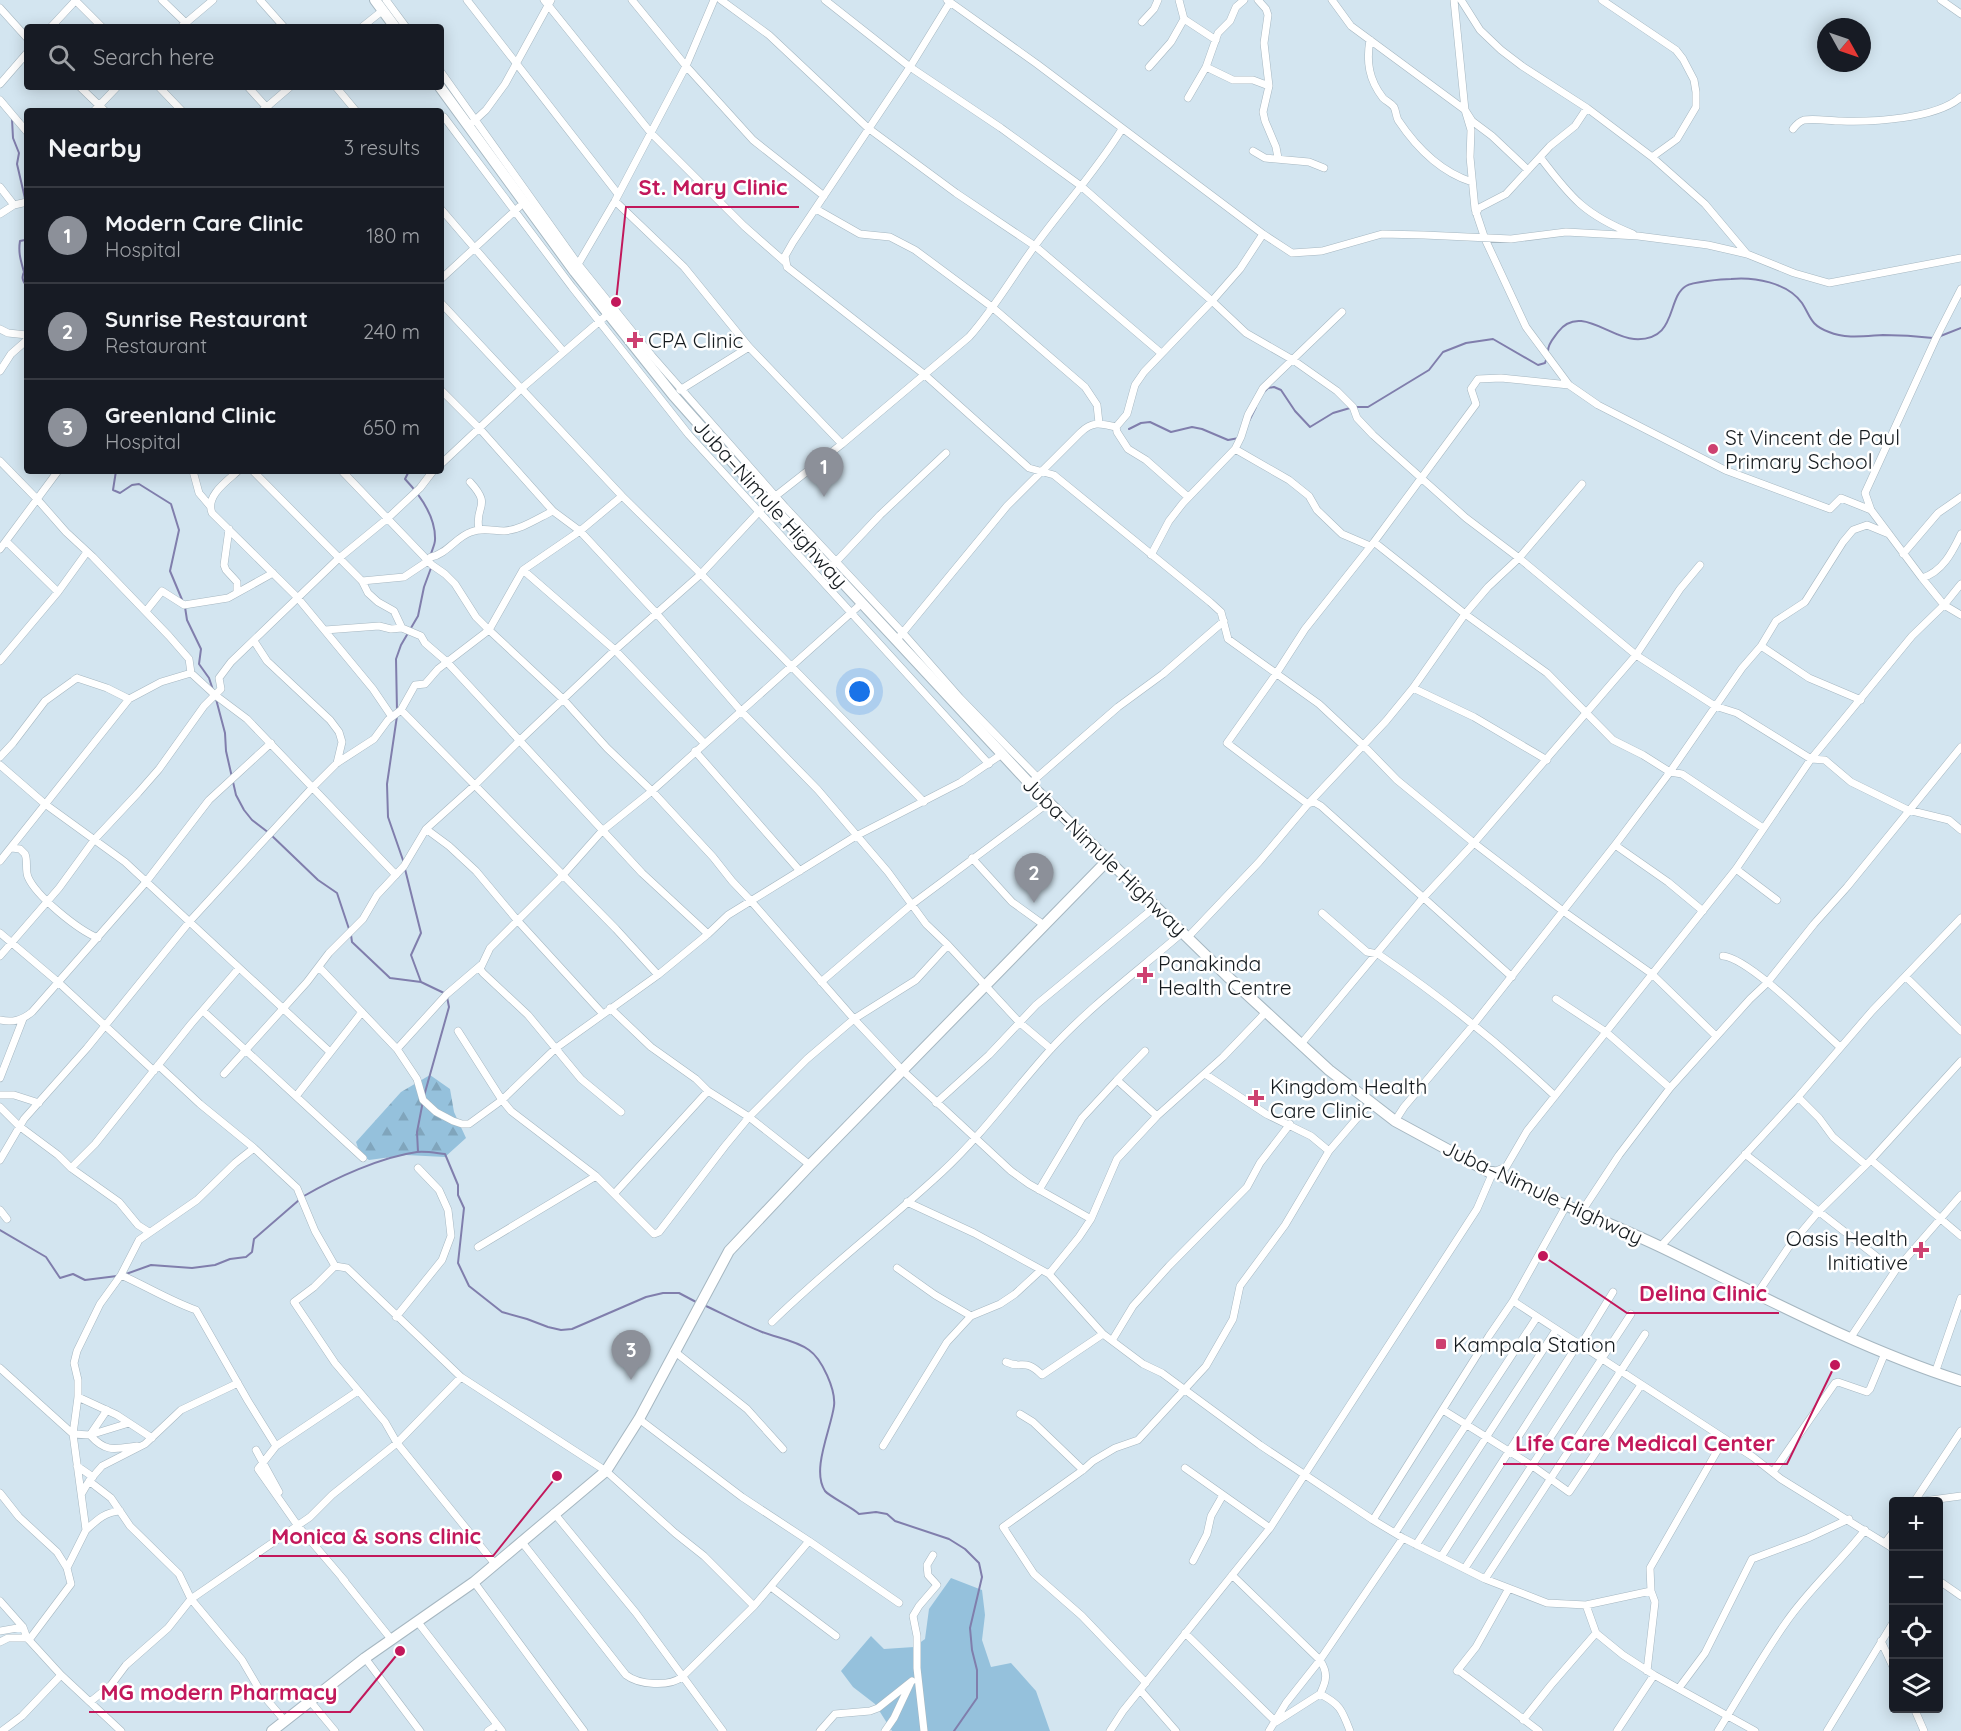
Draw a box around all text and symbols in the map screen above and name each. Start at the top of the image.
north arrow [1817,18,1871,72]
search box [24,24,444,90]
icon: search [45,41,78,74]
text: Search here [93,43,214,71]
text: Nearby [48,131,142,164]
text: 3 results [344,135,420,160]
callout: St. Mary Clinic [626,167,799,207]
text: St. Mary Clinic [639,173,787,201]
text: Modern Care Clinic [105,209,303,237]
text: 1 [64,223,71,248]
text: 180 m [366,223,420,248]
text: Hospital [105,237,181,262]
text: Sunrise Restaurant [105,305,308,333]
text: 2 [62,319,73,344]
text: 240 m [363,319,420,344]
place label: CPA Clinic [648,327,743,353]
marker: CPA Clinic [626,331,644,349]
text: Restaurant [105,333,207,358]
text: Greenland Clinic [105,401,276,429]
street label: Juba–Nimule Highway [688,413,854,593]
text: 3 [62,415,73,440]
text: 650 m [363,415,420,440]
place label: St Vincent de Paul Primary School [1725,424,1900,474]
text: Hospital [105,429,181,454]
marker: St Vincent de Paul Primary School [1706,442,1720,456]
pin: 1 [804,448,844,497]
your location [845,677,874,706]
street label: Juba–Nimule Highway [1017,771,1193,941]
pin: 2 [1014,854,1054,903]
place label: Panakinda Health Centre [1158,950,1292,1000]
marker: Panakinda Health Centre [1136,966,1154,984]
place label: Kingdom Health Care Clinic [1270,1073,1427,1123]
marker: Kingdom Health Care Clinic [1247,1089,1265,1107]
street label: Juba–Nimule Highway [1439,1134,1647,1250]
place label: Oasis Health Initiative [1786,1225,1908,1275]
marker: Oasis Health Initiative [1912,1241,1930,1259]
callout: Delina Clinic [1627,1273,1779,1313]
text: Delina Clinic [1639,1279,1767,1307]
pin: 3 [612,1330,650,1380]
place label: Kampala Station [1453,1331,1616,1357]
marker: Kampala Station [1434,1337,1448,1351]
callout: Life Care Medical Center [1503,1424,1787,1464]
text: Life Care Medical Center [1515,1429,1776,1457]
map controls [1889,1497,1943,1713]
button: + [1889,1497,1943,1551]
callout: Monica & sons clinic [259,1516,493,1556]
text: Monica & sons clinic [271,1522,481,1550]
button: − [1889,1551,1943,1605]
button: locate [1889,1605,1943,1659]
button: layers [1889,1659,1943,1713]
callout: MG modern Pharmacy [89,1672,350,1712]
text: MG modern Pharmacy [100,1678,338,1706]

